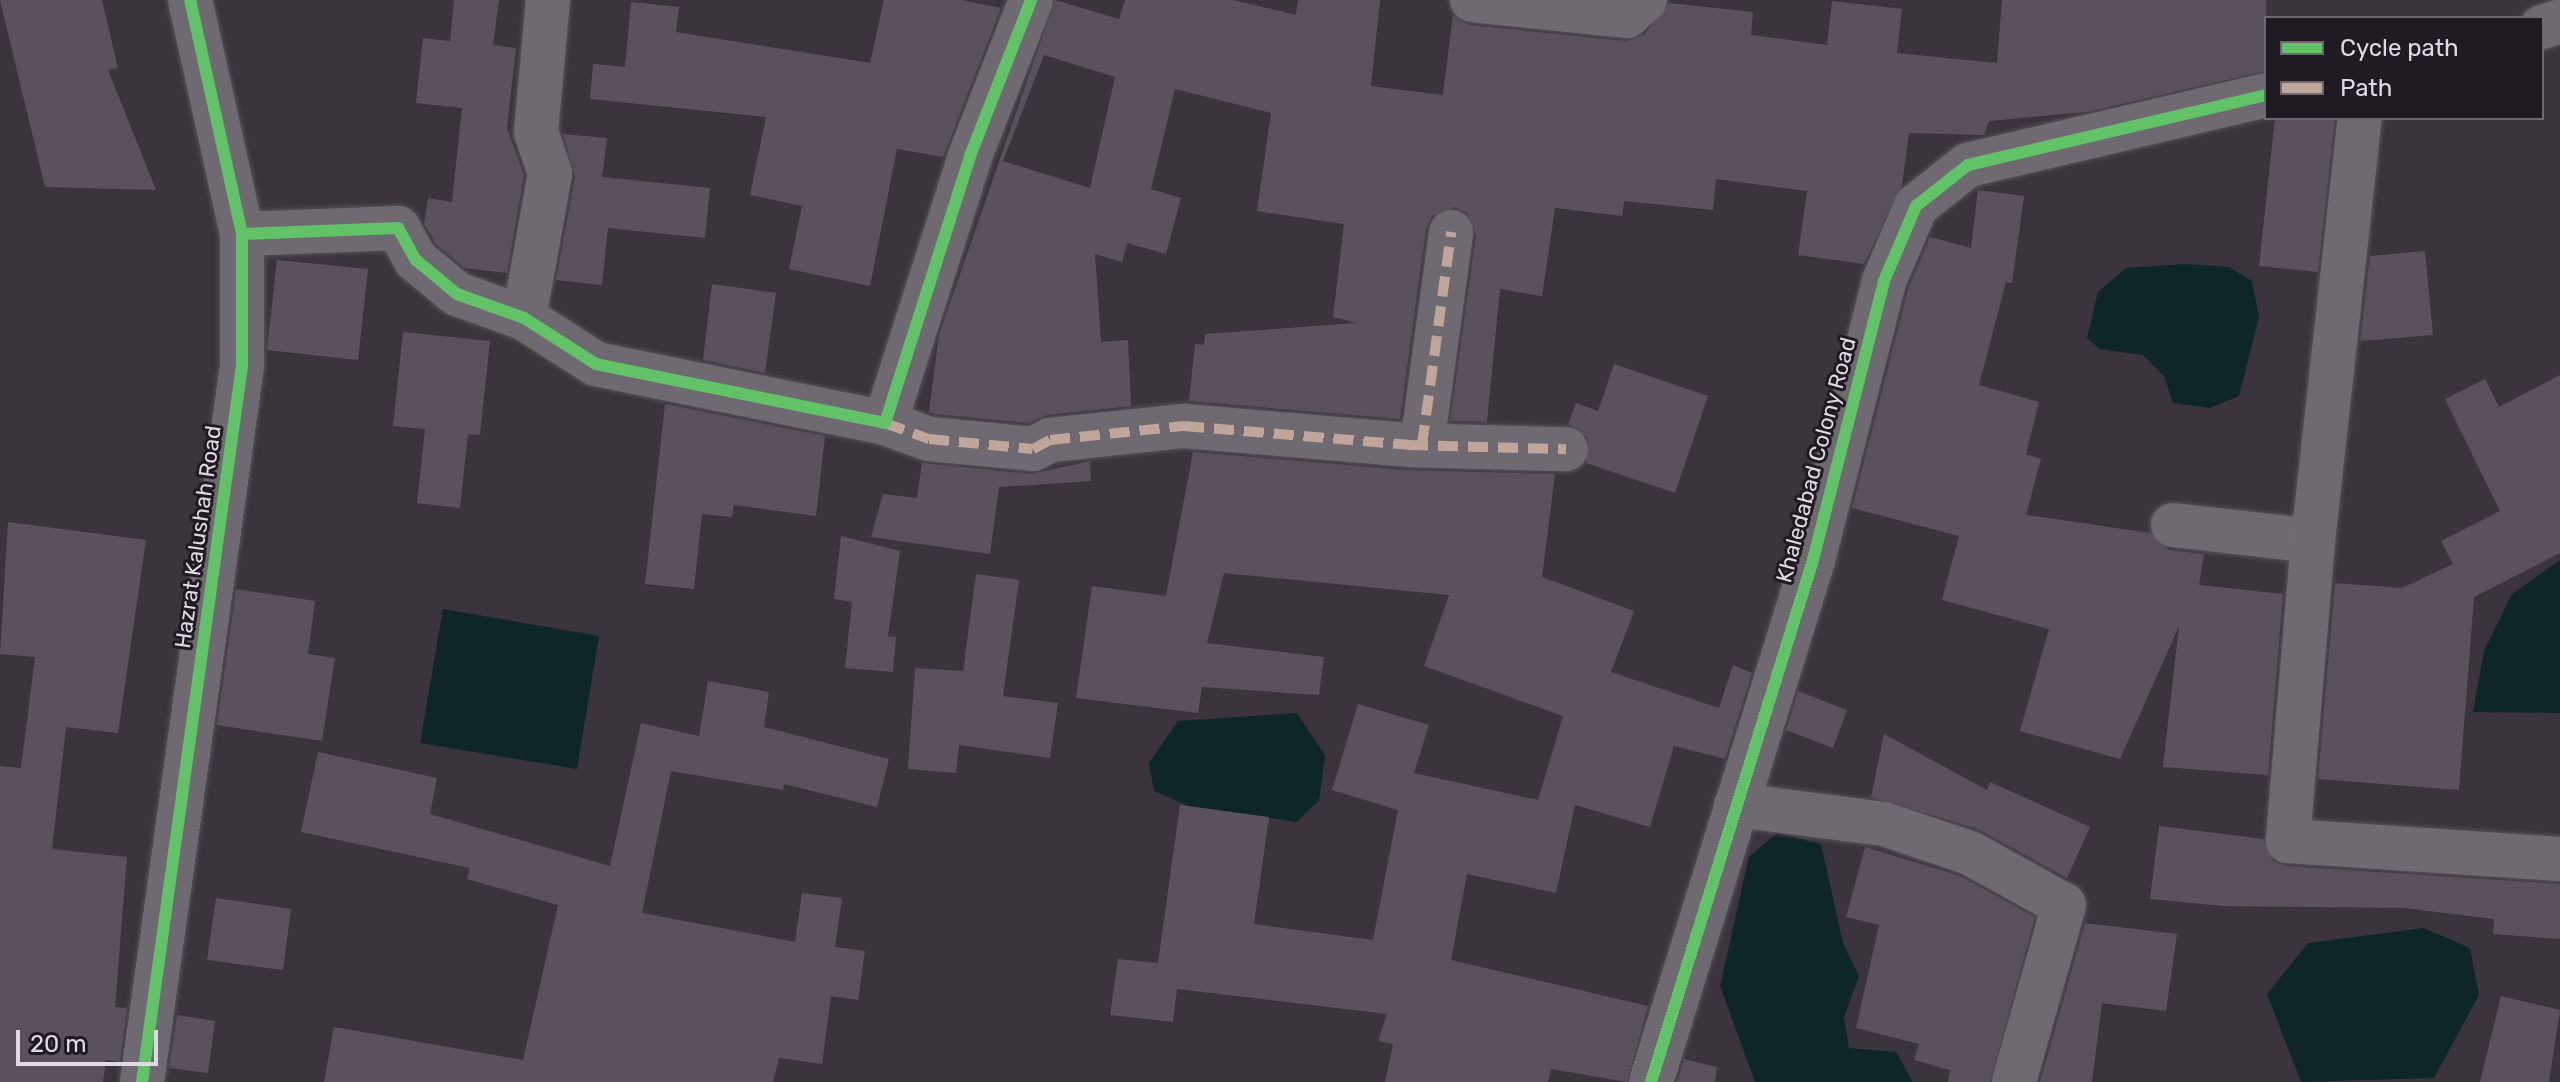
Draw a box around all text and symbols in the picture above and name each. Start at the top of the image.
legend [2264,16,2544,120]
text: Cycle path [2340,34,2459,62]
text: Path [2340,74,2392,102]
street label: Khaledabad Colony Road [1770,334,1862,586]
street label: Hazrat Kalushah Road [169,424,227,650]
scale bar [20,1014,162,1064]
text: 20 m [30,1030,87,1058]

